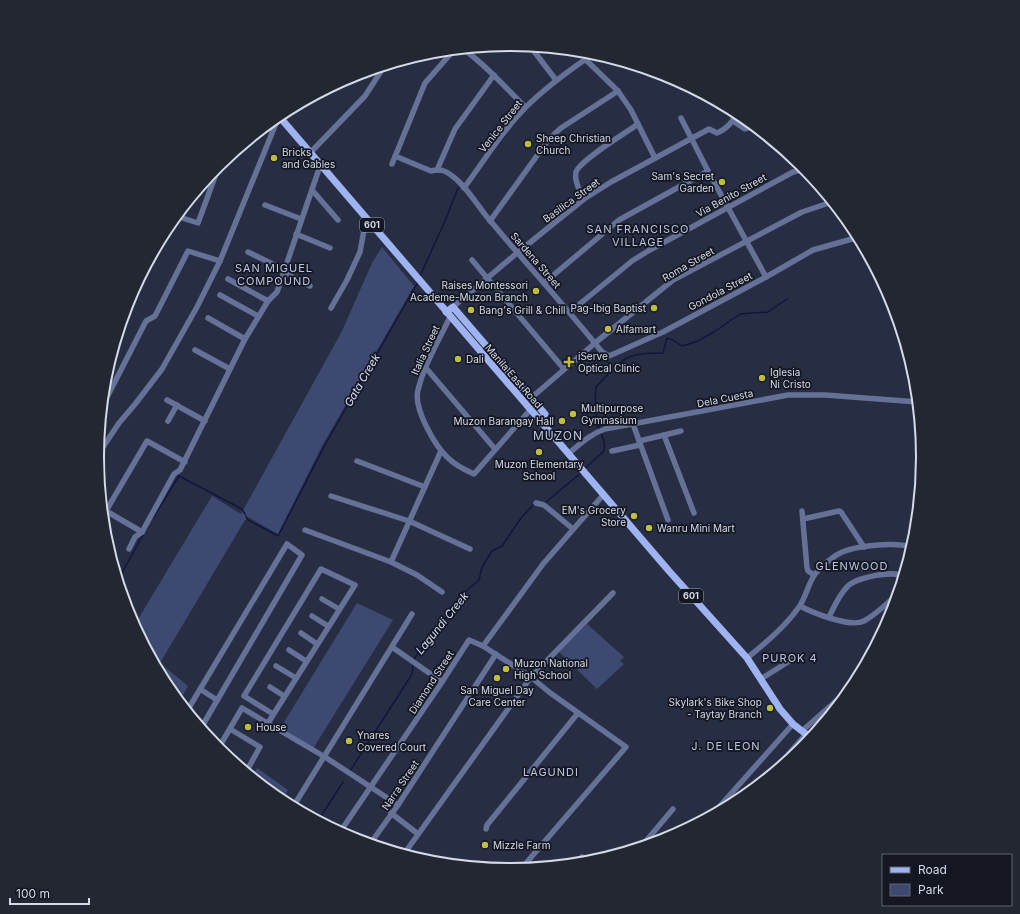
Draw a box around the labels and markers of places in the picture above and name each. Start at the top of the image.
place label: Sheep Christian Church [536,132,611,156]
marker: Sheep Christian Church [523,139,533,149]
place label: Bricks and Gables [282,146,335,170]
marker: Bricks and Gables [269,153,279,163]
place label: Sam's Secret Garden [651,170,715,194]
marker: Sam's Secret Garden [717,177,727,187]
place label: Raises Montessori Academe-Muzon Branch [410,279,528,303]
marker: Raises Montessori Academe-Muzon Branch [531,286,541,296]
place label: Pag-Ibig Baptist [571,302,647,314]
marker: Pag-Ibig Baptist [649,303,659,313]
place label: Bang's Grill & Chill [479,304,565,316]
marker: Bang's Grill & Chill [466,305,476,315]
place label: Alfamart [616,323,657,335]
marker: Alfamart [603,324,613,334]
place label: iServe Optical Clinic [578,350,641,374]
place label: Dali [466,353,484,365]
marker: Dali [453,354,463,364]
marker: iServe Optical Clinic [563,356,575,368]
place label: Iglesia Ni Cristo [770,366,811,390]
marker: Iglesia Ni Cristo [757,373,767,383]
place label: Multipurpose Gymnasium [581,402,644,426]
marker: Multipurpose Gymnasium [568,409,578,419]
place label: Muzon Barangay Hall [454,415,554,427]
marker: Muzon Barangay Hall [557,416,567,426]
marker: Muzon Elementary School [534,447,544,457]
place label: Muzon Elementary School [495,458,584,482]
place label: EM's Grocery Store [562,504,626,528]
marker: EM's Grocery Store [629,511,639,521]
place label: Wanru Mini Mart [657,522,736,534]
marker: Wanru Mini Mart [644,523,654,533]
place label: Muzon National High School [514,657,588,681]
marker: Muzon National High School [501,664,511,674]
marker: San Miguel Day Care Center [492,673,502,683]
place label: San Miguel Day Care Center [460,684,534,708]
place label: Skylark's Bike Shop - Taytay Branch [669,696,762,720]
marker: Skylark's Bike Shop - Taytay Branch [765,703,775,713]
place label: House [256,721,287,733]
marker: House [243,722,253,732]
place label: Ynares Covered Court [357,729,427,753]
marker: Ynares Covered Court [344,736,354,746]
place label: Mizzle Farm [493,839,551,851]
marker: Mizzle Farm [480,840,490,850]

